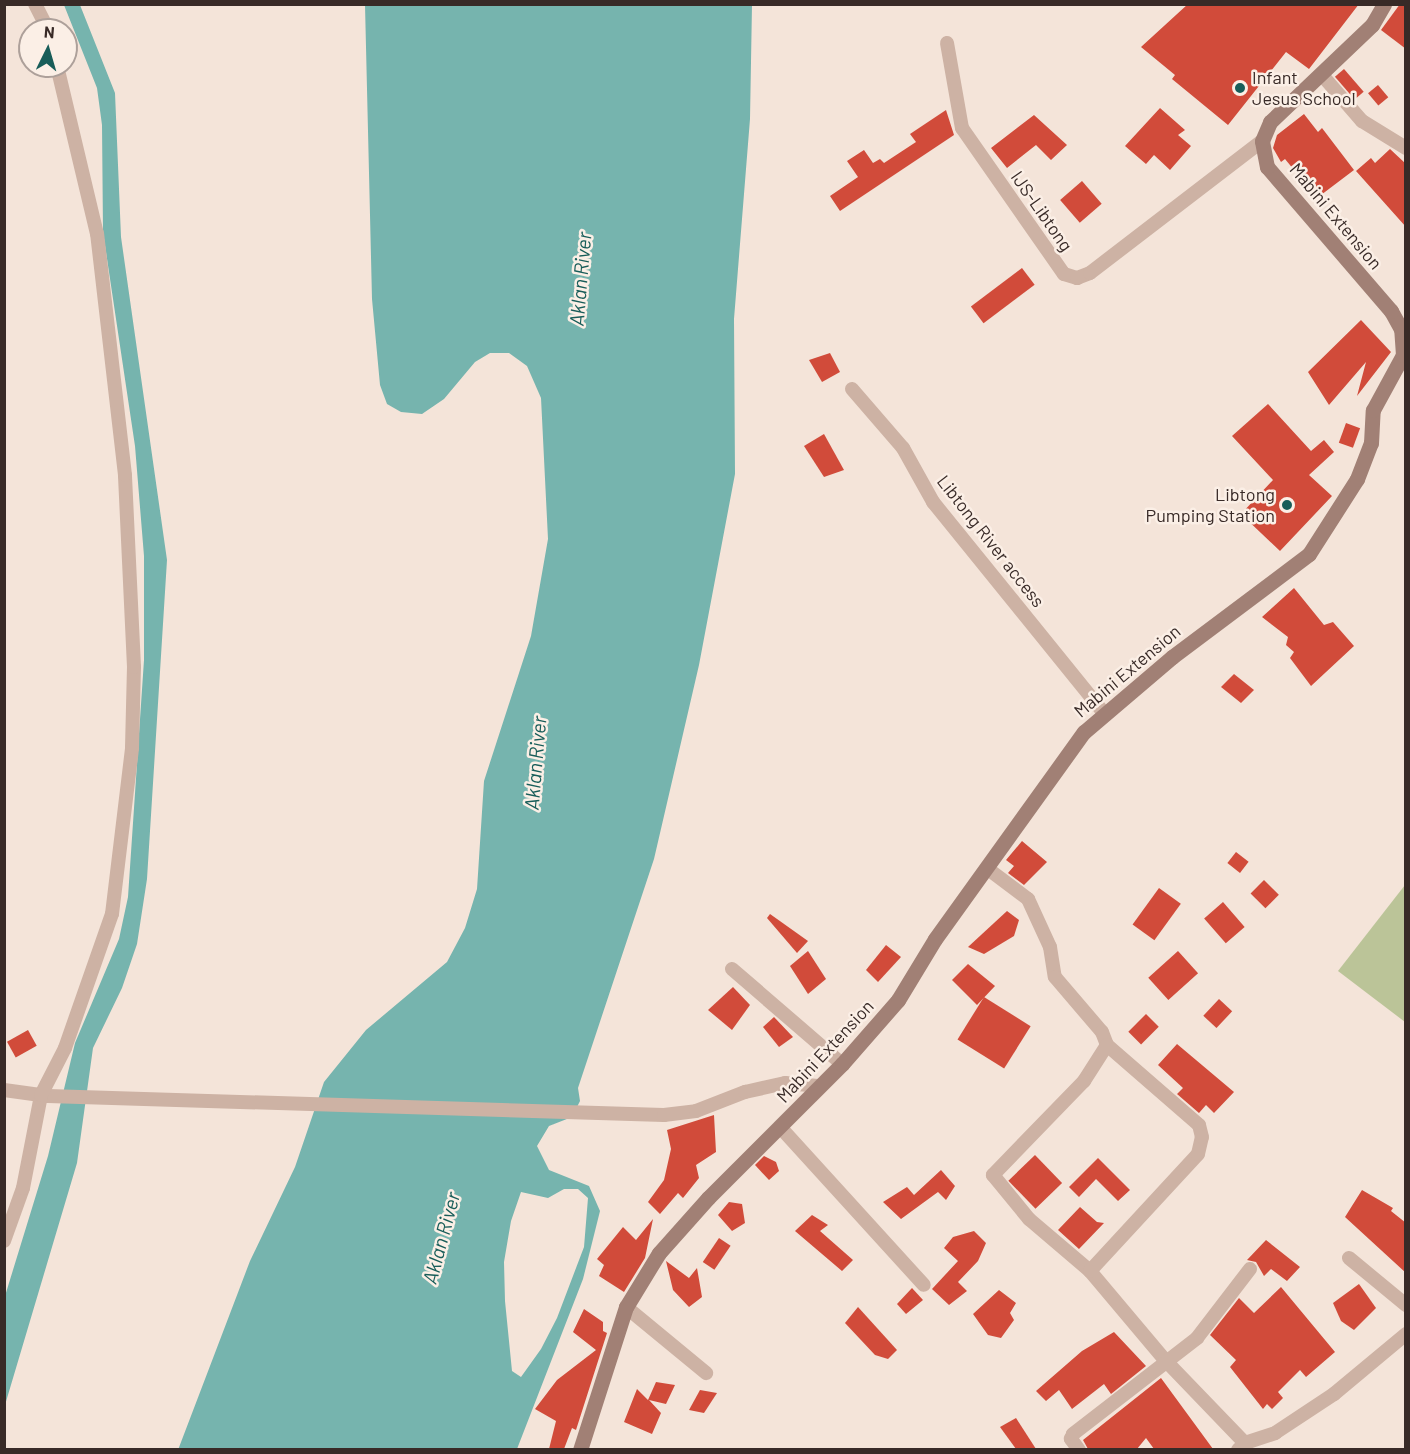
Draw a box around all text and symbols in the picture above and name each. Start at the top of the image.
north arrow [18,18,78,78]
text: N [43,22,56,41]
place label: Infant Jesus School [1252,67,1356,110]
marker: Infant Jesus School [1233,81,1247,95]
street label: Mabini Extension [1285,158,1387,274]
street label: IJS-Libtong [1007,167,1077,255]
water label: Aklan River [564,231,596,327]
street label: Libtong River access [933,471,1049,611]
place label: Libtong Pumping Station [1146,484,1275,526]
marker: Libtong Pumping Station [1280,498,1294,512]
street label: Mabini Extension [1069,620,1185,722]
water label: Aklan River [519,715,551,811]
street label: Mabini Extension [772,995,878,1107]
water label: Aklan River [417,1189,465,1287]

